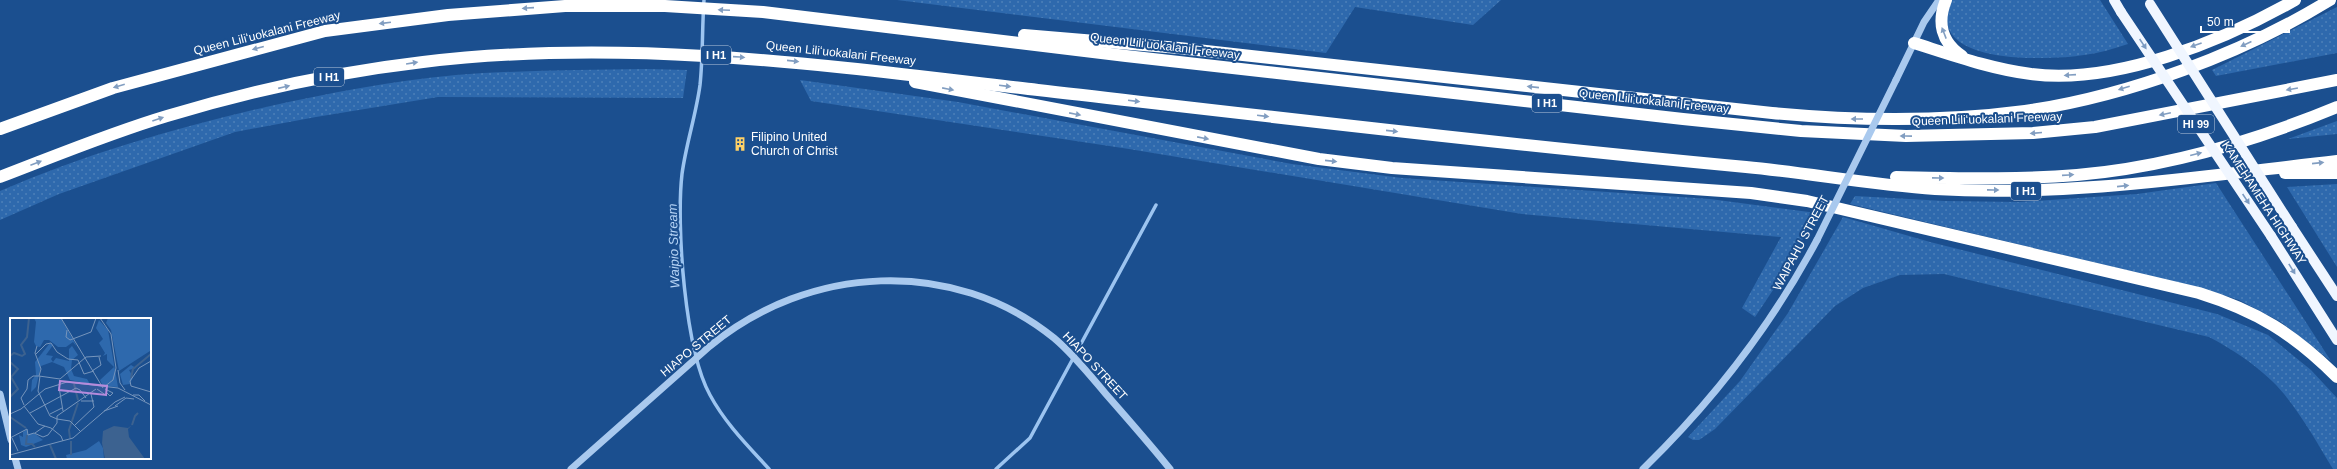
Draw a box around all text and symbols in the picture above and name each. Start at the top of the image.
one-way arrow [522,5,534,12]
one-way arrow [718,6,730,13]
street label: Queen Liliʻuokalani Freeway [192,8,342,58]
scale bar [2201,8,2289,34]
text: 50 m [2207,15,2234,29]
one-way arrow [379,20,391,26]
one-way arrow [1940,27,1946,39]
street label: Queen Liliʻuokalani Freeway [1089,30,1241,62]
street label: Queen Liliʻuokalani Freeway [765,38,917,68]
one-way arrow [2139,39,2147,49]
one-way arrow [2240,41,2252,47]
one-way arrow [2189,43,2201,49]
one-way arrow [251,45,263,51]
road number: I H1 [701,46,731,64]
one-way arrow [733,53,745,60]
one-way arrow [787,58,799,65]
one-way arrow [406,60,418,66]
road number: I H1 [314,68,344,86]
one-way arrow [2064,71,2076,78]
one-way arrow [113,83,125,89]
one-way arrow [278,83,291,89]
one-way arrow [999,83,1011,89]
one-way arrow [1527,84,1539,90]
one-way arrow [2118,85,2130,91]
one-way arrow [942,86,954,92]
street label: Queen Liliʻuokalani Freeway [1578,86,1730,116]
one-way arrow [2286,86,2298,92]
road number: I H1 [1532,94,1562,112]
one-way arrow [1128,97,1140,104]
street label: Queen Liliʻuokalani Freeway [1911,109,2063,129]
one-way arrow [1069,111,1082,117]
one-way arrow [2159,112,2171,118]
one-way arrow [1257,113,1269,119]
road number: HI 99 [2178,115,2214,133]
one-way arrow [153,116,165,122]
one-way arrow [1850,116,1863,122]
one-way arrow [1386,128,1398,135]
one-way arrow [2030,129,2042,136]
place label: Filipino United Church of Christ [751,130,838,158]
one-way arrow [1899,133,1912,139]
building icon: Filipino United Church of Christ [732,136,748,152]
one-way arrow [1197,136,1209,142]
street label: KAMEHAMEHA HIGHWAY [2219,139,2309,267]
one-way arrow [2189,150,2202,156]
one-way arrow [1325,157,1337,164]
one-way arrow [31,160,43,166]
one-way arrow [2312,160,2324,166]
one-way arrow [2062,172,2074,179]
one-way arrow [1932,175,1945,181]
road number: I H1 [2011,182,2041,200]
one-way arrow [2117,183,2129,189]
one-way arrow [1987,187,2000,193]
street label: WAIPAHU STREET [1770,193,1832,293]
one-way arrow [2242,194,2250,204]
water label: Waipio Stream [665,203,682,289]
one-way arrow [2288,264,2296,274]
street label: HIAPO STREET [658,312,735,380]
inset map [10,318,151,459]
street label: HIAPO STREET [1060,329,1131,403]

